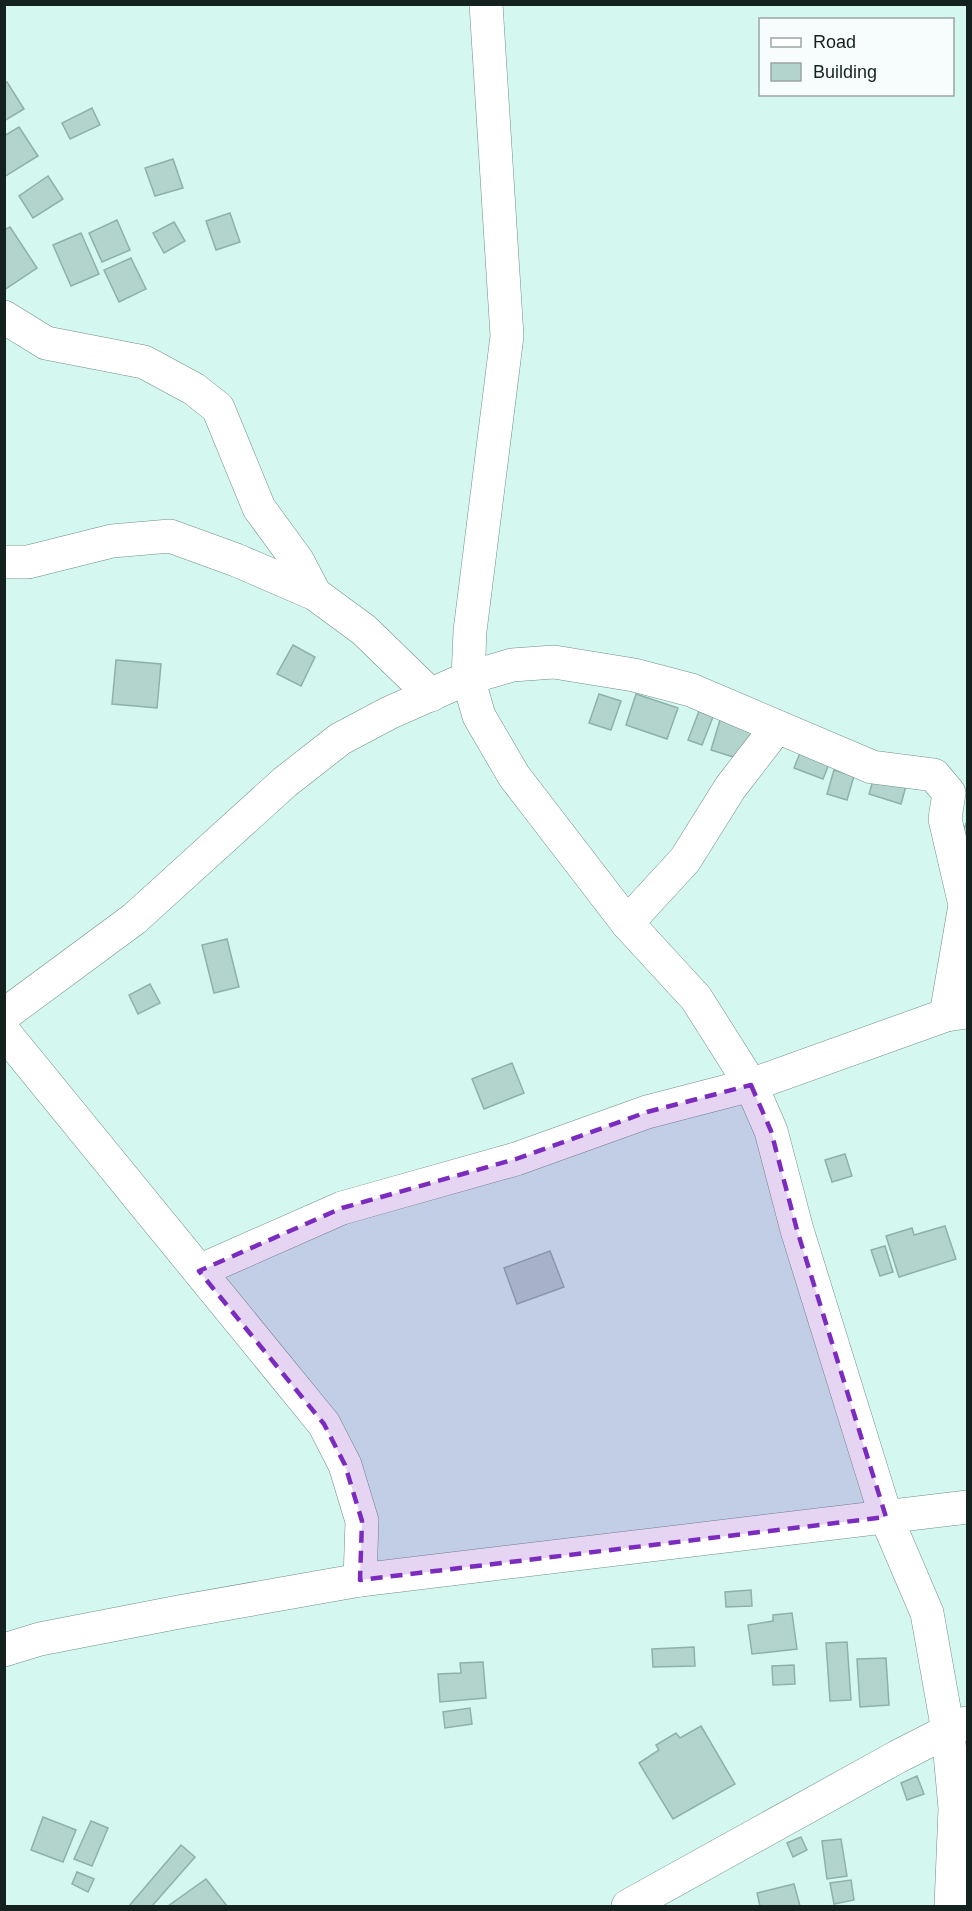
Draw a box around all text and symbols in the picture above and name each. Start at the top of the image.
legend [759,18,954,96]
text: Road [813,32,856,52]
text: Building [813,62,877,82]

